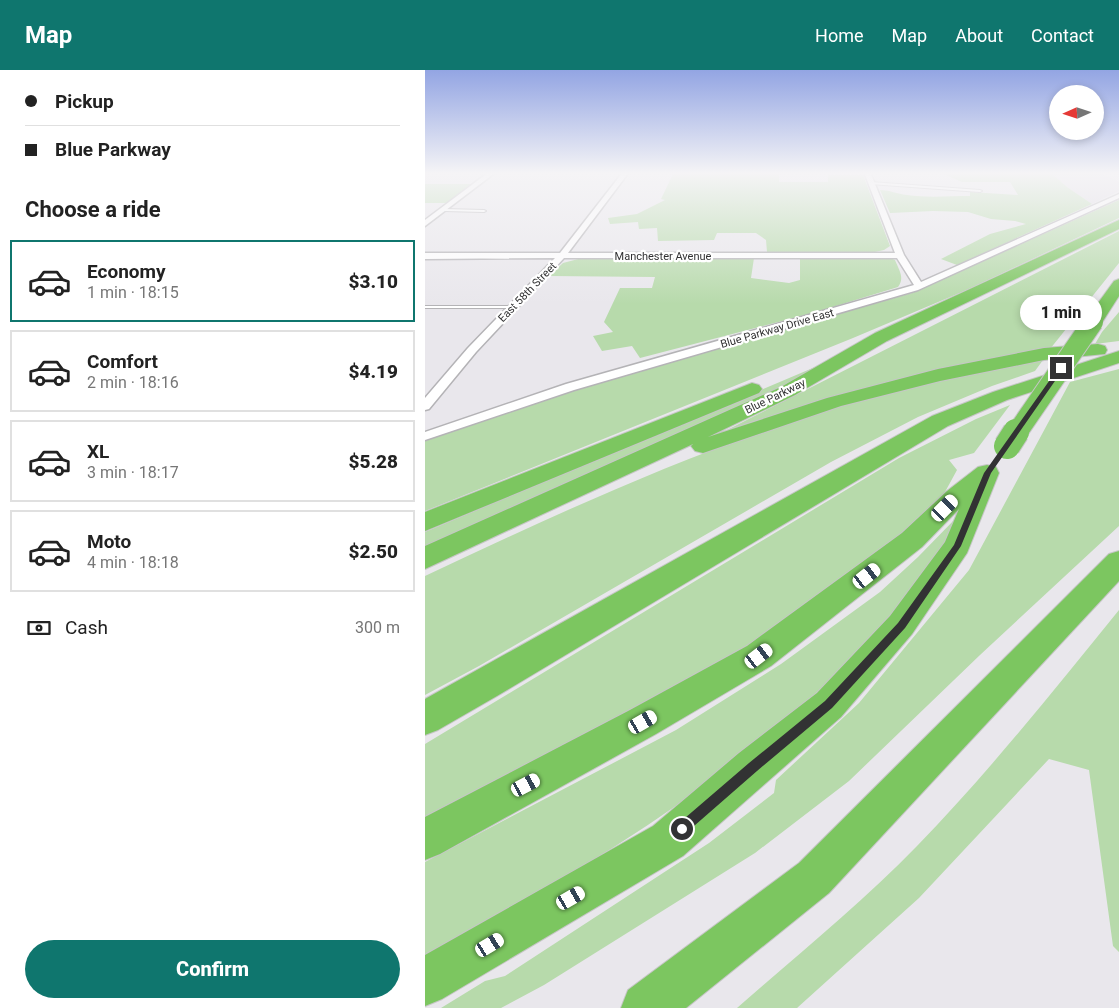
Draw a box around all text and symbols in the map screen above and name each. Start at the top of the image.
text: Map [25,21,72,49]
text: Home [815,25,864,46]
text: Map [892,25,927,46]
text: About [955,25,1003,46]
text: Contact [1031,25,1094,46]
north arrow [1049,85,1104,140]
map controls [1049,85,1104,140]
text: Pickup [55,90,114,113]
text: Blue Parkway [55,138,171,161]
text: Choose a ride [25,197,161,222]
street label: Manchester Avenue [615,250,712,263]
icon: car [27,259,72,304]
street label: East 58th Street [496,259,559,325]
text: Economy [87,260,166,283]
text: $3.10 [349,270,398,293]
text: 1 min · 18:15 [87,283,179,302]
callout: 1 min [1020,296,1102,330]
text: 1 min [1041,303,1081,322]
street label: Blue Parkway Drive East [719,306,836,351]
icon: car [27,349,72,394]
text: Comfort [87,350,158,373]
route end [1050,357,1072,379]
text: $4.19 [349,360,398,383]
text: 2 min · 18:16 [87,373,179,392]
street label: Blue Parkway [743,376,808,417]
icon: car [27,439,72,484]
text: XL [87,440,109,463]
text: $5.28 [349,450,398,473]
text: 3 min · 18:17 [87,463,179,482]
car [929,492,960,524]
icon: car [27,529,72,574]
text: Moto [87,530,131,553]
text: $2.50 [349,540,398,563]
text: 4 min · 18:18 [87,553,179,572]
car [850,561,883,591]
icon: cash [25,614,53,642]
text: Cash [65,616,108,639]
text: 300 m [355,618,400,637]
car [742,641,775,671]
car [626,708,659,736]
car [509,771,542,799]
route start [671,818,693,840]
car [554,884,587,912]
car [473,931,506,959]
button: Confirm [25,940,400,998]

